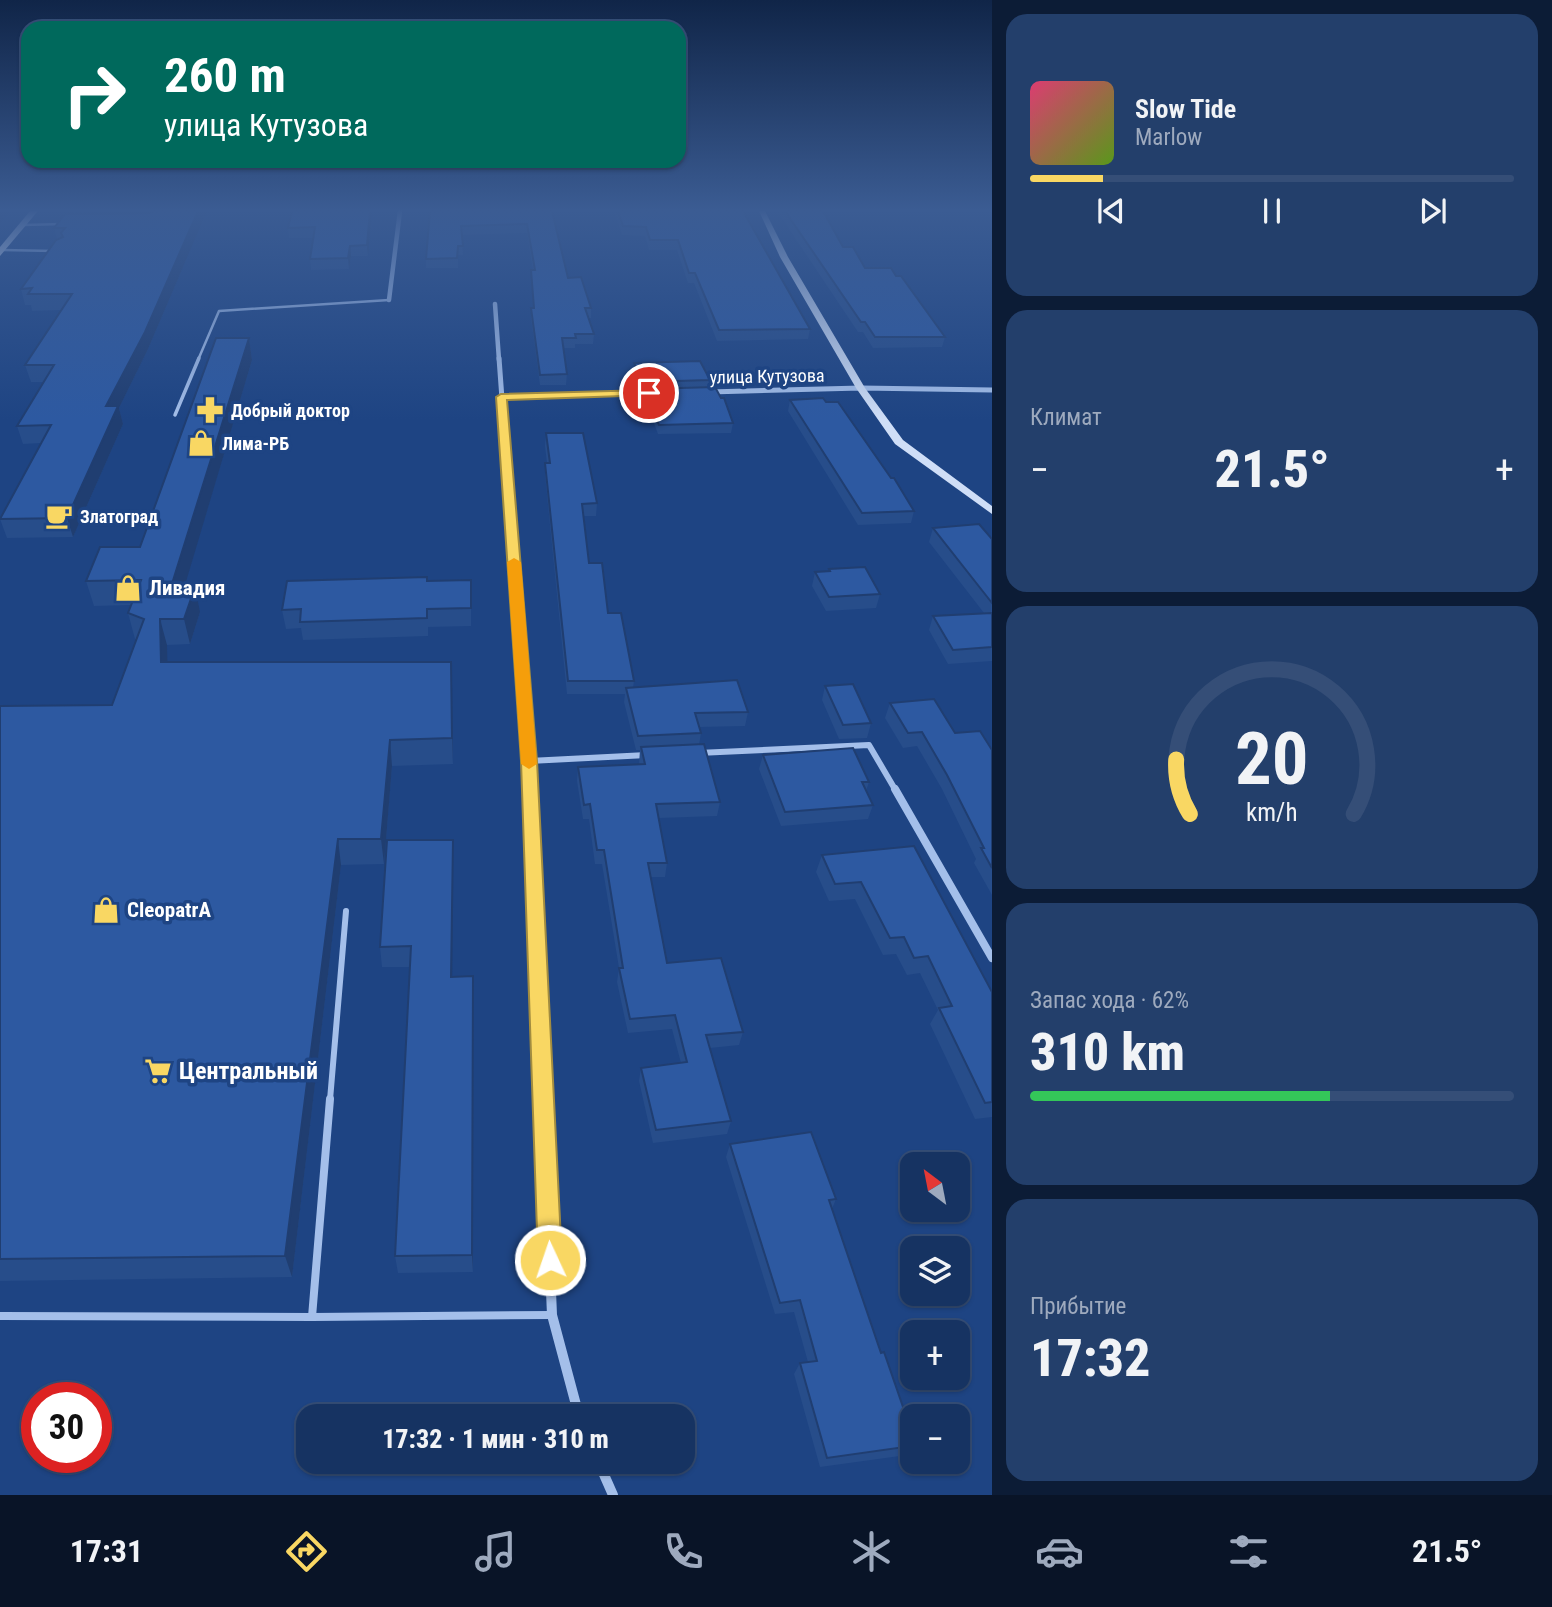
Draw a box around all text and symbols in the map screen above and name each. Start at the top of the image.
text: 260 m [164,47,286,104]
icon: right [49,49,140,140]
text: Slow Tide [1135,94,1236,124]
text: улица Кутузова [164,106,368,144]
text: Marlow [1135,124,1202,151]
icon: previous [1092,192,1130,230]
icon: pause [1253,192,1291,230]
icon: next [1414,192,1452,230]
pin [619,363,679,423]
street label: улица Кутузова [709,364,825,388]
icon: arrive [630,374,668,412]
pharmacy icon: Добрый доктор [195,395,225,425]
place label: Добрый доктор [231,400,350,421]
text: Климат [1030,404,1102,431]
shop icon: Лима-РБ [186,428,216,458]
place label: Лима-РБ [222,433,289,454]
text: 21.5° [1214,439,1330,500]
text: − [1030,448,1049,492]
text: + [1495,448,1514,492]
cafe icon: Златоград [44,501,74,531]
place label: Златоград [80,506,158,527]
shop icon: Ливадия [113,573,143,603]
place label: Ливадия [149,576,225,600]
text: 20 [1235,716,1309,802]
text: km/h [1246,797,1298,826]
shop icon: CleopatrA [91,895,121,925]
place label: CleopatrA [127,898,211,922]
text: Запас хода · 62% [1030,987,1189,1014]
text: 310 km [1030,1022,1185,1083]
supermarket icon: Центральный [143,1056,173,1086]
place label: Центральный [179,1057,318,1085]
north arrow [900,1152,970,1222]
map controls [900,1152,970,1474]
position arrow [513,1223,587,1297]
button: layers [900,1236,970,1306]
text: Прибытие [1030,1293,1126,1320]
button: + [900,1320,970,1390]
text: 17:32 [1030,1328,1150,1389]
speed limit sign: 30 [21,1382,112,1473]
button: − [900,1404,970,1474]
text: 17:32 · 1 мин · 310 m [382,1424,609,1454]
icon: directions [282,1527,331,1576]
icon: music [471,1527,520,1576]
icon: phone [659,1527,708,1576]
icon: climate [847,1527,896,1576]
icon: car [1035,1527,1084,1576]
icon: filters [1224,1527,1273,1576]
text: 17:31 [70,1532,143,1570]
text: 21.5° [1412,1532,1482,1570]

